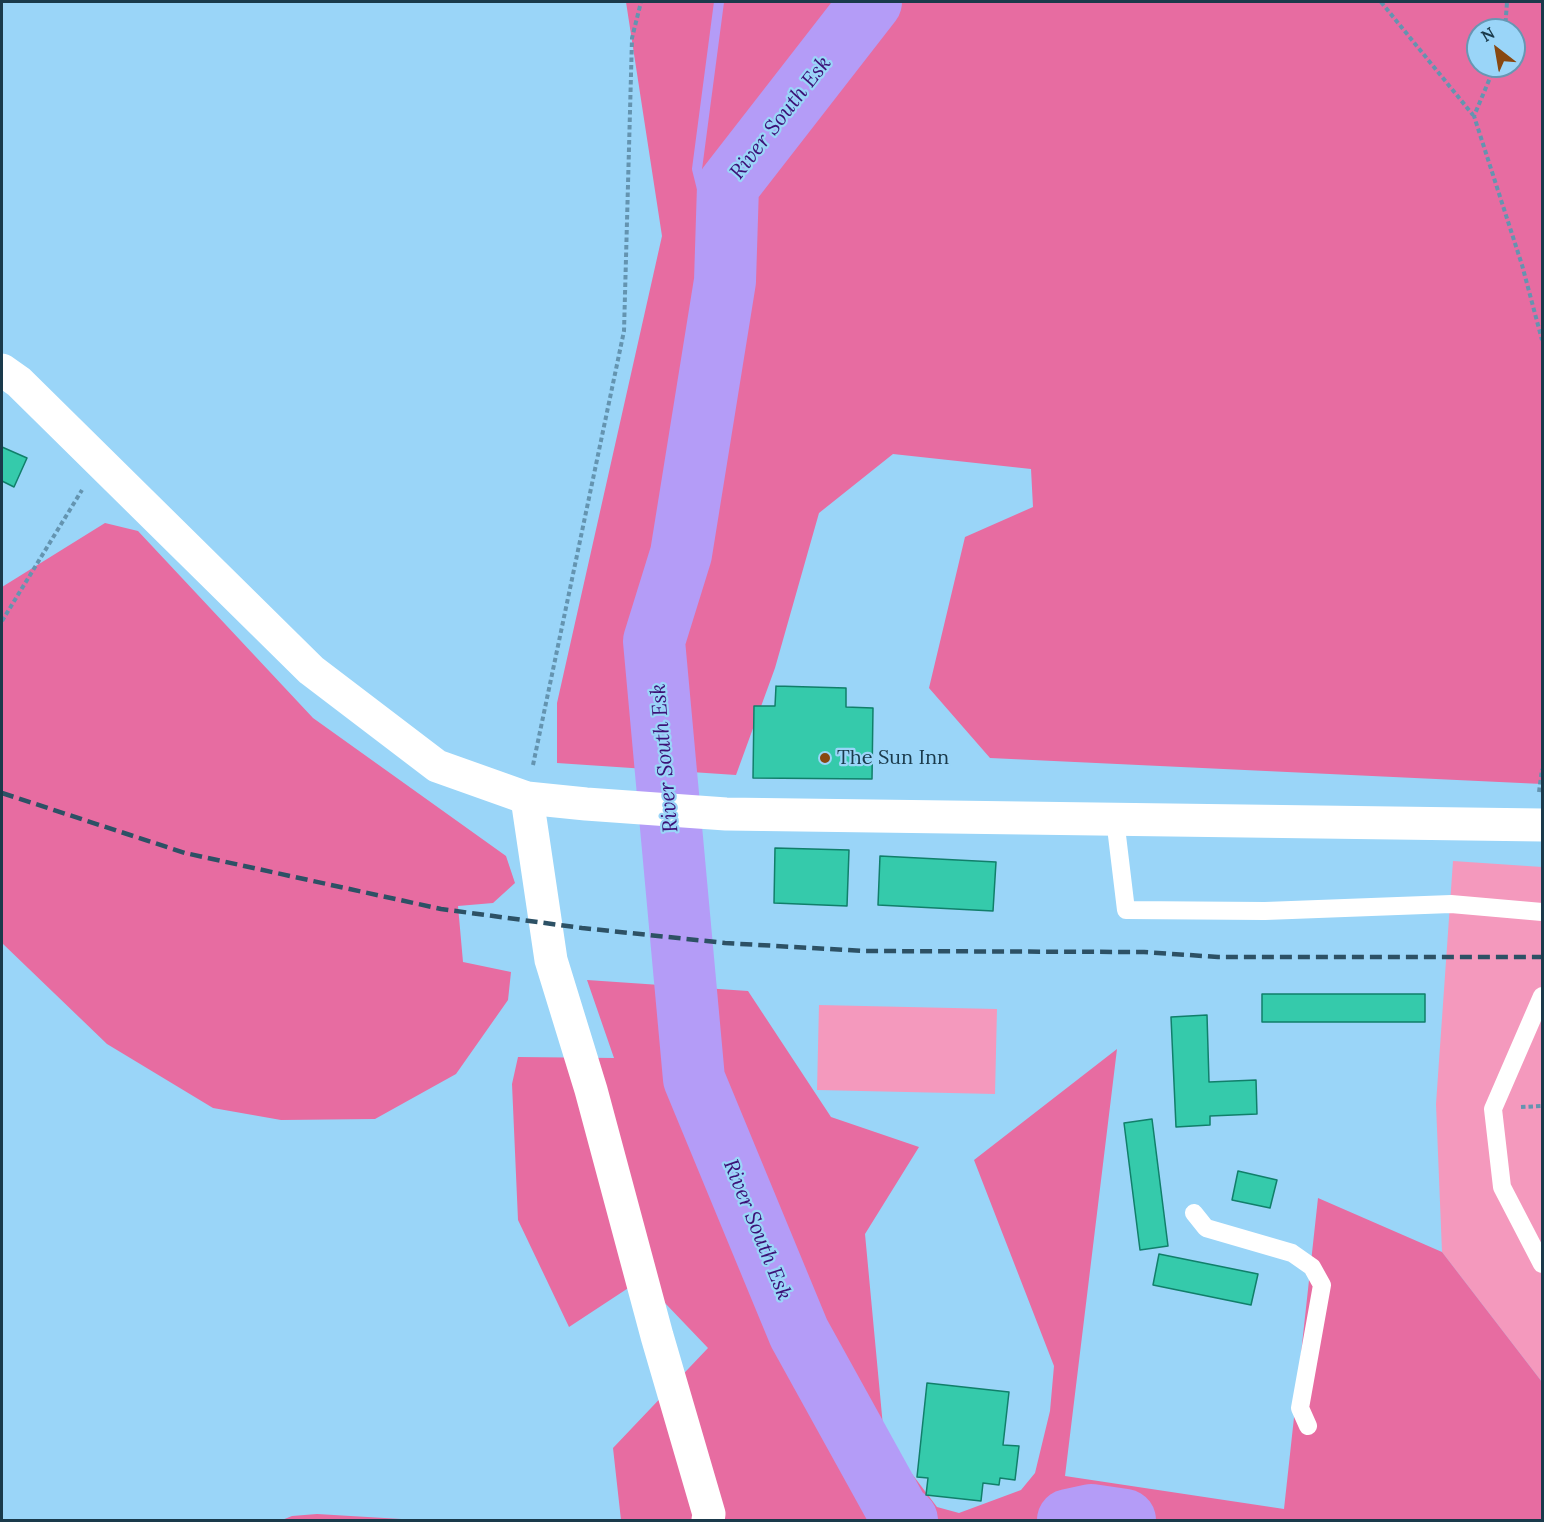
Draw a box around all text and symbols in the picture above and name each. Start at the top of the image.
north arrow [1466,18,1526,78]
text: N [1477,23,1498,46]
water label: River South Esk [725,51,837,185]
water label: River South Esk [646,682,684,834]
place label: The Sun Inn [837,746,949,770]
marker: The Sun Inn [818,751,832,765]
water label: River South Esk [717,1156,797,1304]

